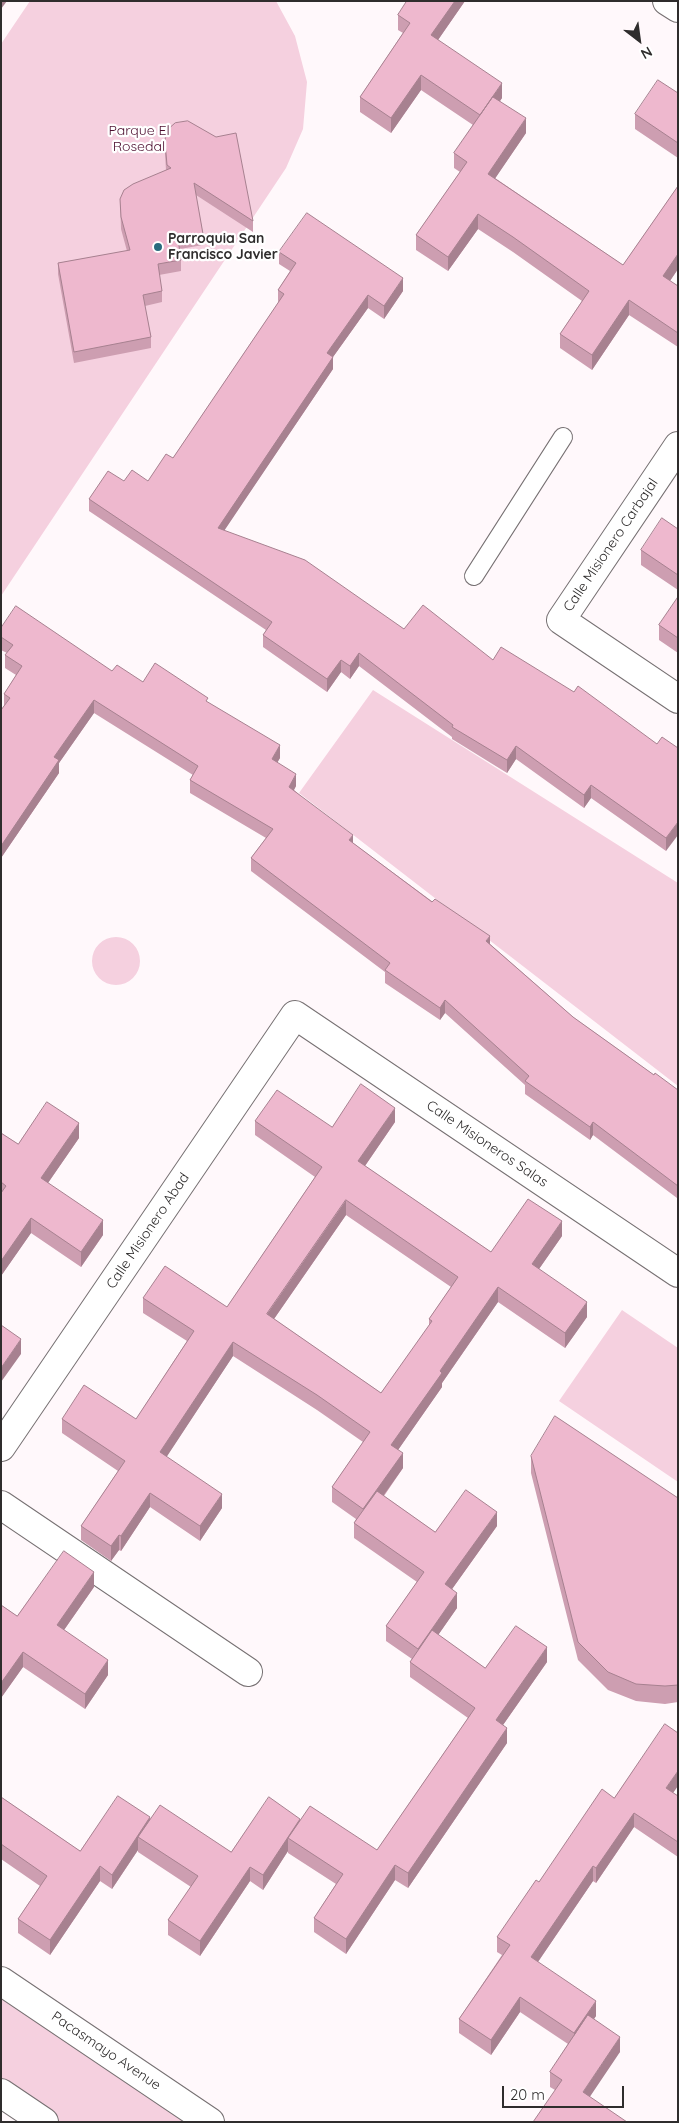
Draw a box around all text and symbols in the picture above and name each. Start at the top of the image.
north arrow [614,15,664,65]
text: N [638,43,655,63]
park label: Parque El Rosedal [108,123,170,156]
place label: Parroquia San Francisco Javier [168,231,278,264]
marker: Parroquia San Francisco Javier [152,241,164,253]
street label: Calle Misionero Carbajal [560,475,662,615]
street label: Calle Misioneros Salas [423,1097,551,1191]
street label: Calle Misionero Abad [103,1170,193,1292]
street label: Pacasmayo Avenue [48,2008,164,2094]
scale bar [504,2076,626,2108]
text: 20 m [510,2085,545,2104]

